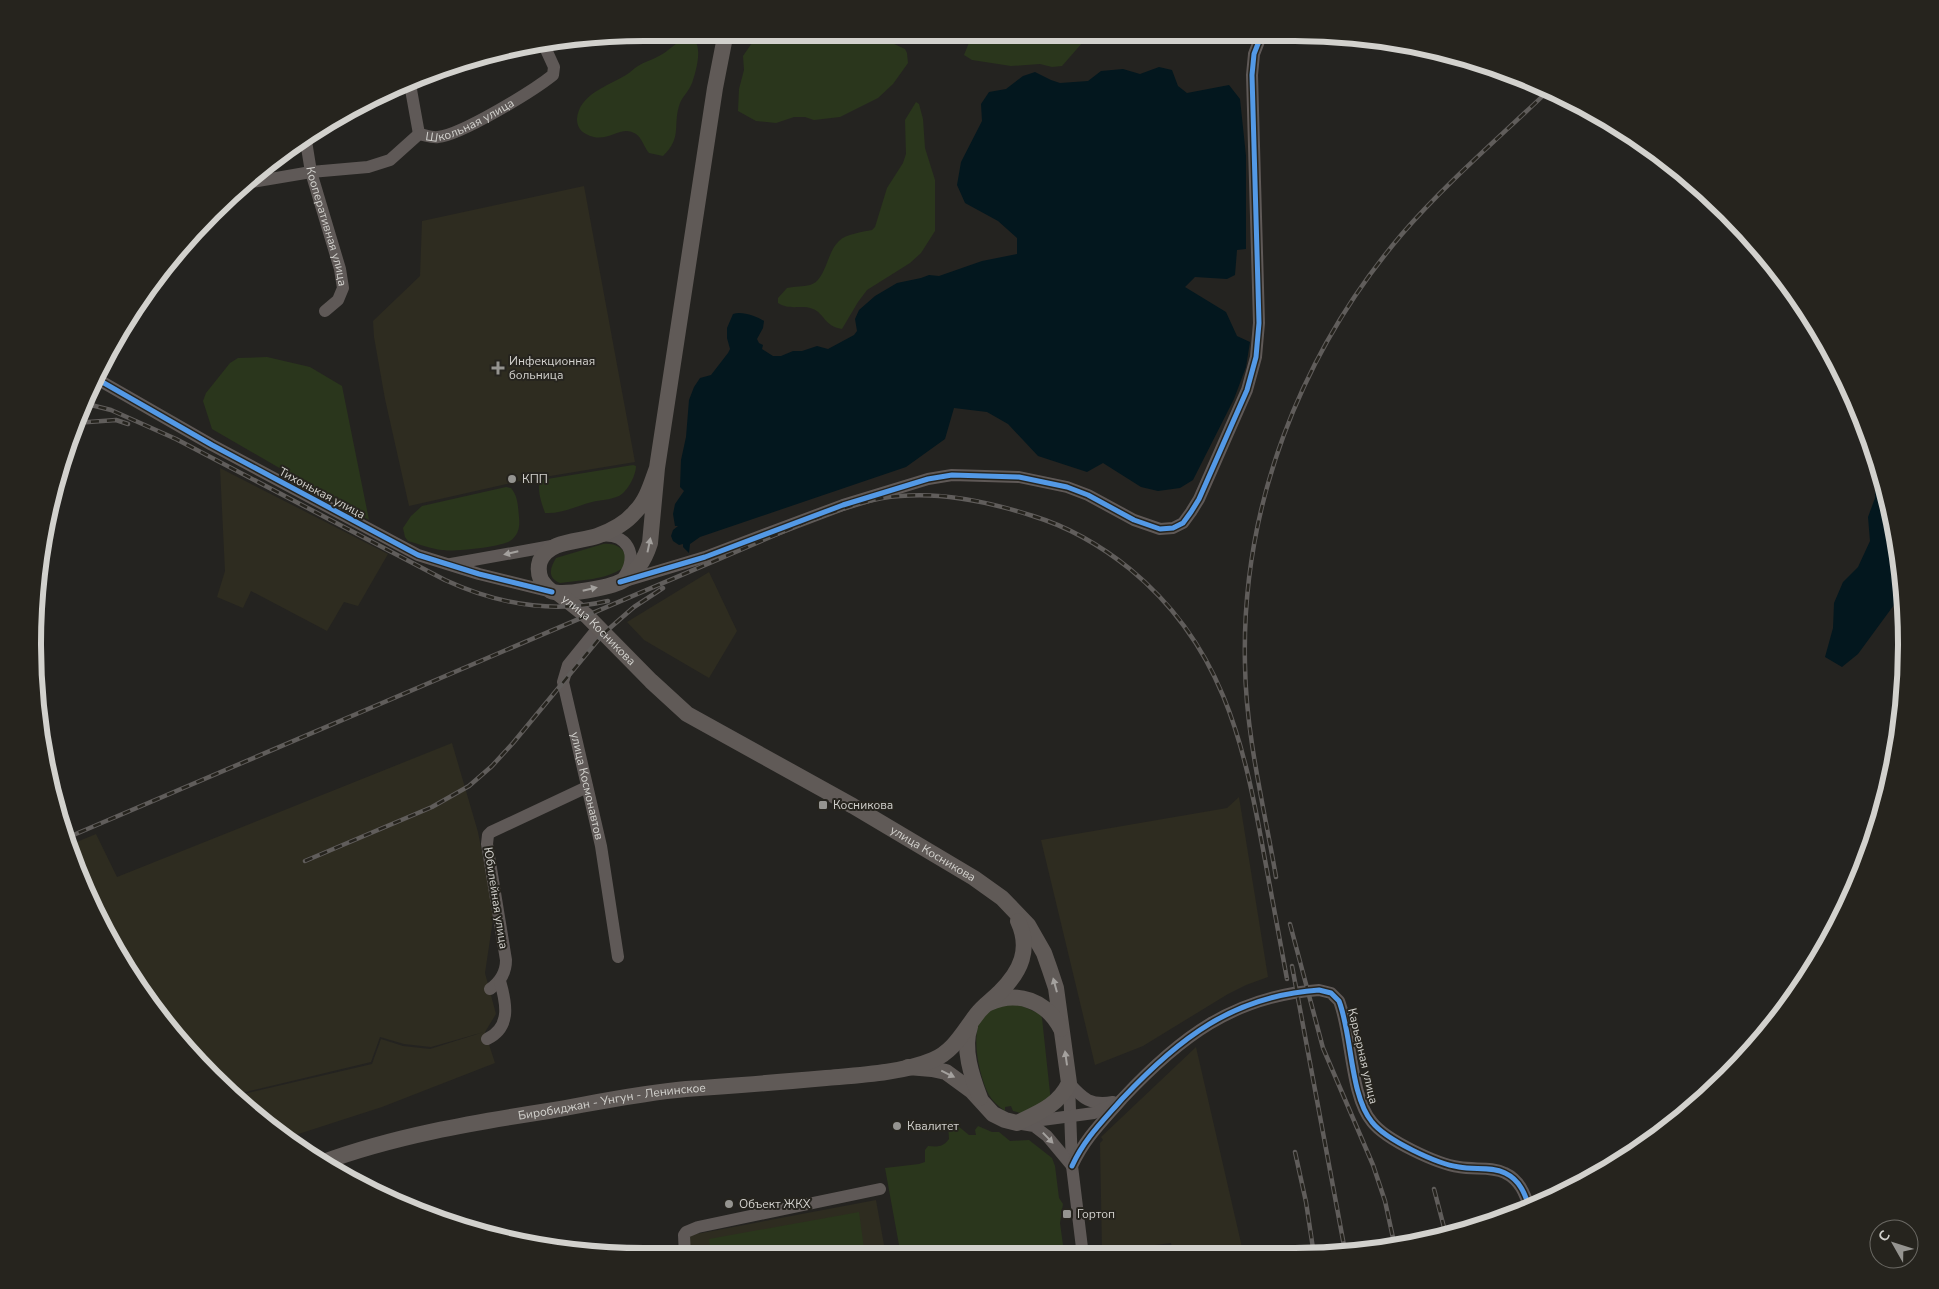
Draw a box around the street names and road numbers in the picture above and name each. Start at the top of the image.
street label: Школьная улица [425,95,517,146]
street label: Кооперативная улица [302,165,351,287]
street label: Тихонькая улица [276,463,368,523]
street label: улица Косникова [558,591,639,669]
street label: улица Космонавтов [567,730,607,842]
street label: улица Косникова [887,822,979,885]
street label: Юбилейная улица [480,846,512,950]
street label: Карьерная улица [1344,1007,1382,1105]
street label: Биробиджан - Унгун - Ленинское [517,1080,706,1124]

